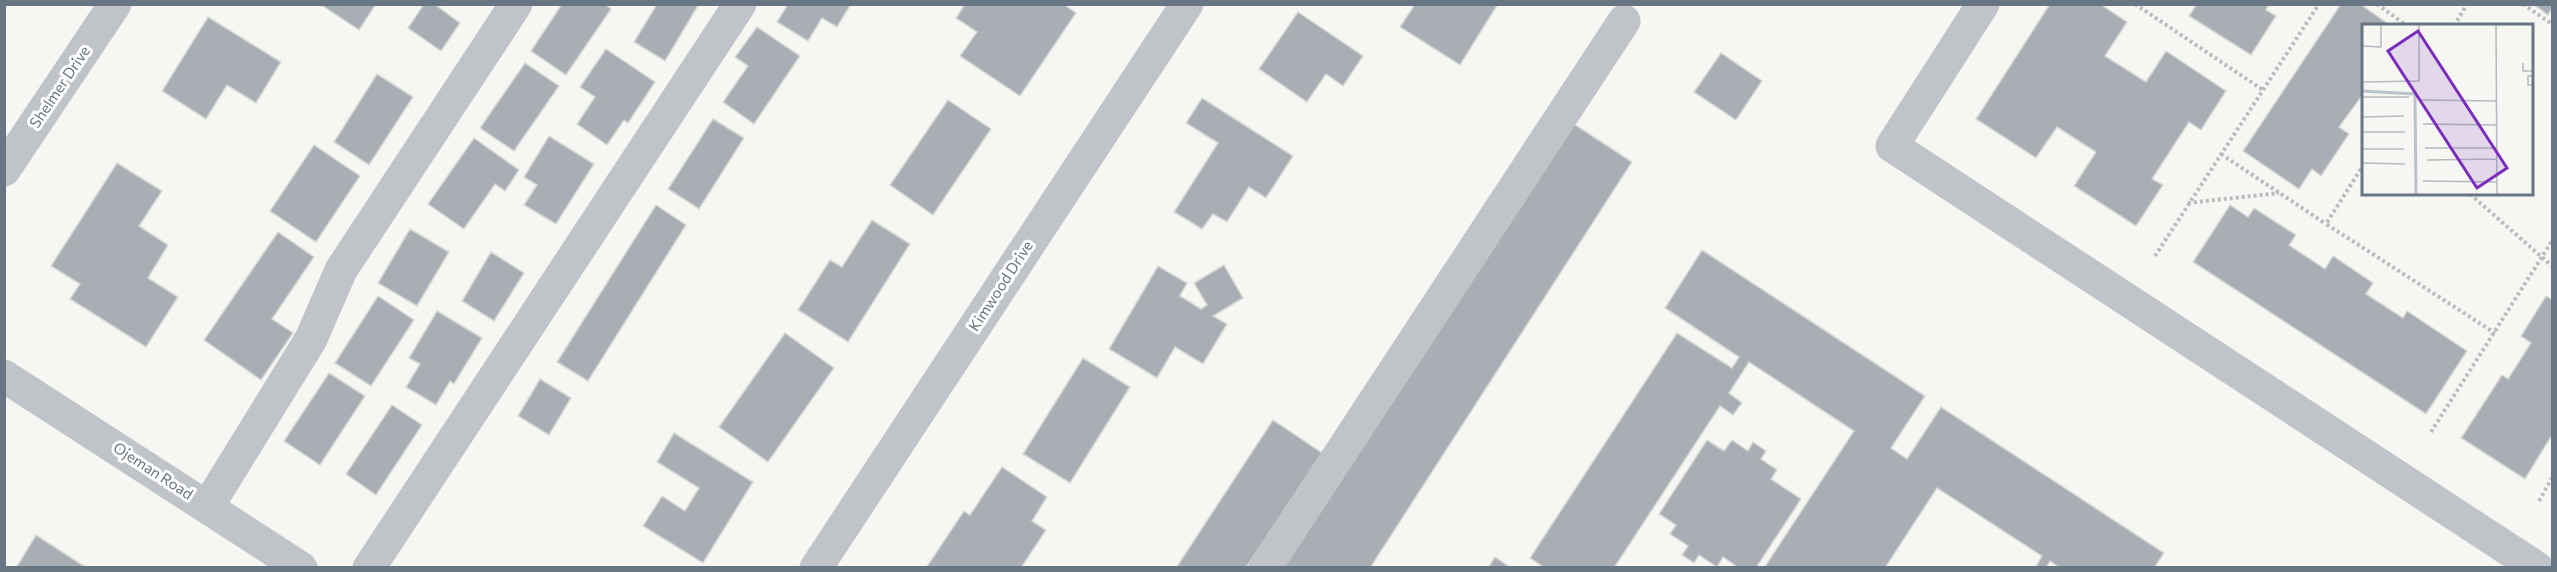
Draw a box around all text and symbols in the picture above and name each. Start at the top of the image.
inset map [2362,24,2533,195]
street label: Shelmer Drive [25,42,93,131]
street label: Kimwood Drive [964,237,1036,334]
street label: Ojeman Road [110,438,197,503]

